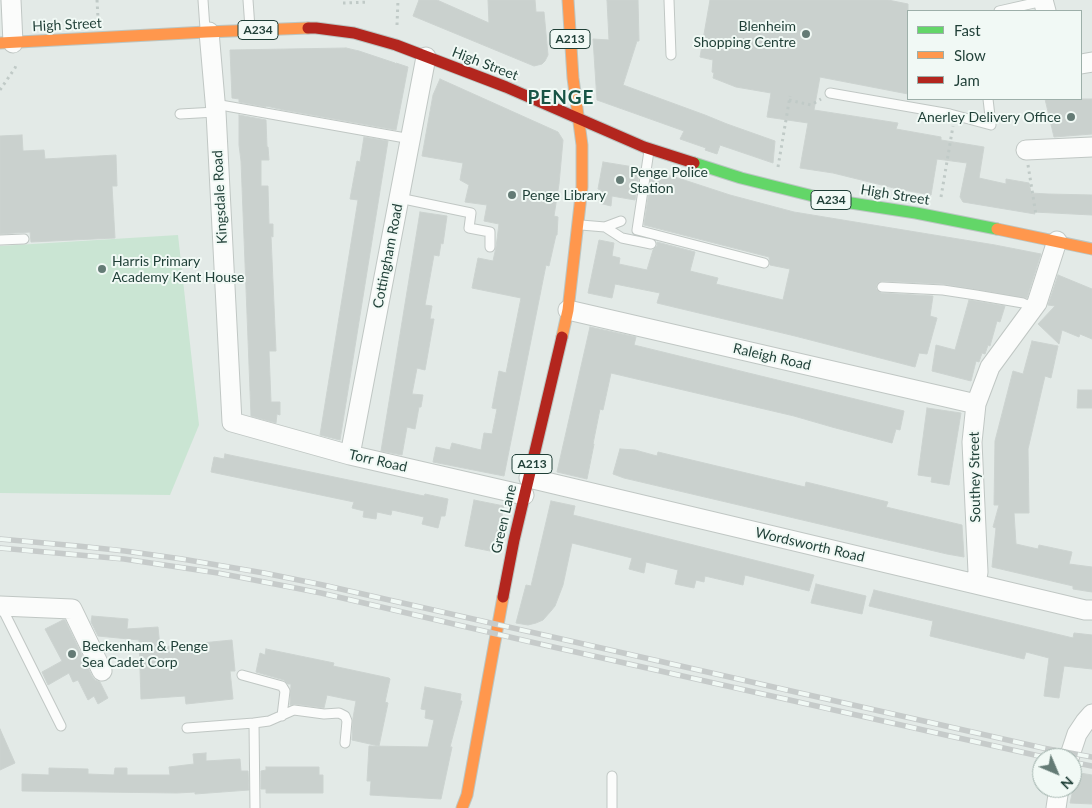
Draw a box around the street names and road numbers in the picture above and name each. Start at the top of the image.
street label: High Street [32,15,102,35]
road number: A234 [238,20,278,40]
road number: A213 [550,30,590,48]
street label: High Street [450,44,520,84]
street label: Kingsdale Road [209,150,231,244]
street label: High Street [859,181,931,209]
road number: A234 [811,190,851,210]
street label: Cottingham Road [370,202,406,310]
street label: Raleigh Road [731,340,813,374]
street label: Southey Street [966,431,984,523]
street label: Torr Road [347,446,409,476]
road number: A213 [512,454,552,474]
street label: Green Lane [488,483,520,555]
street label: Wordsworth Road [754,524,866,566]

